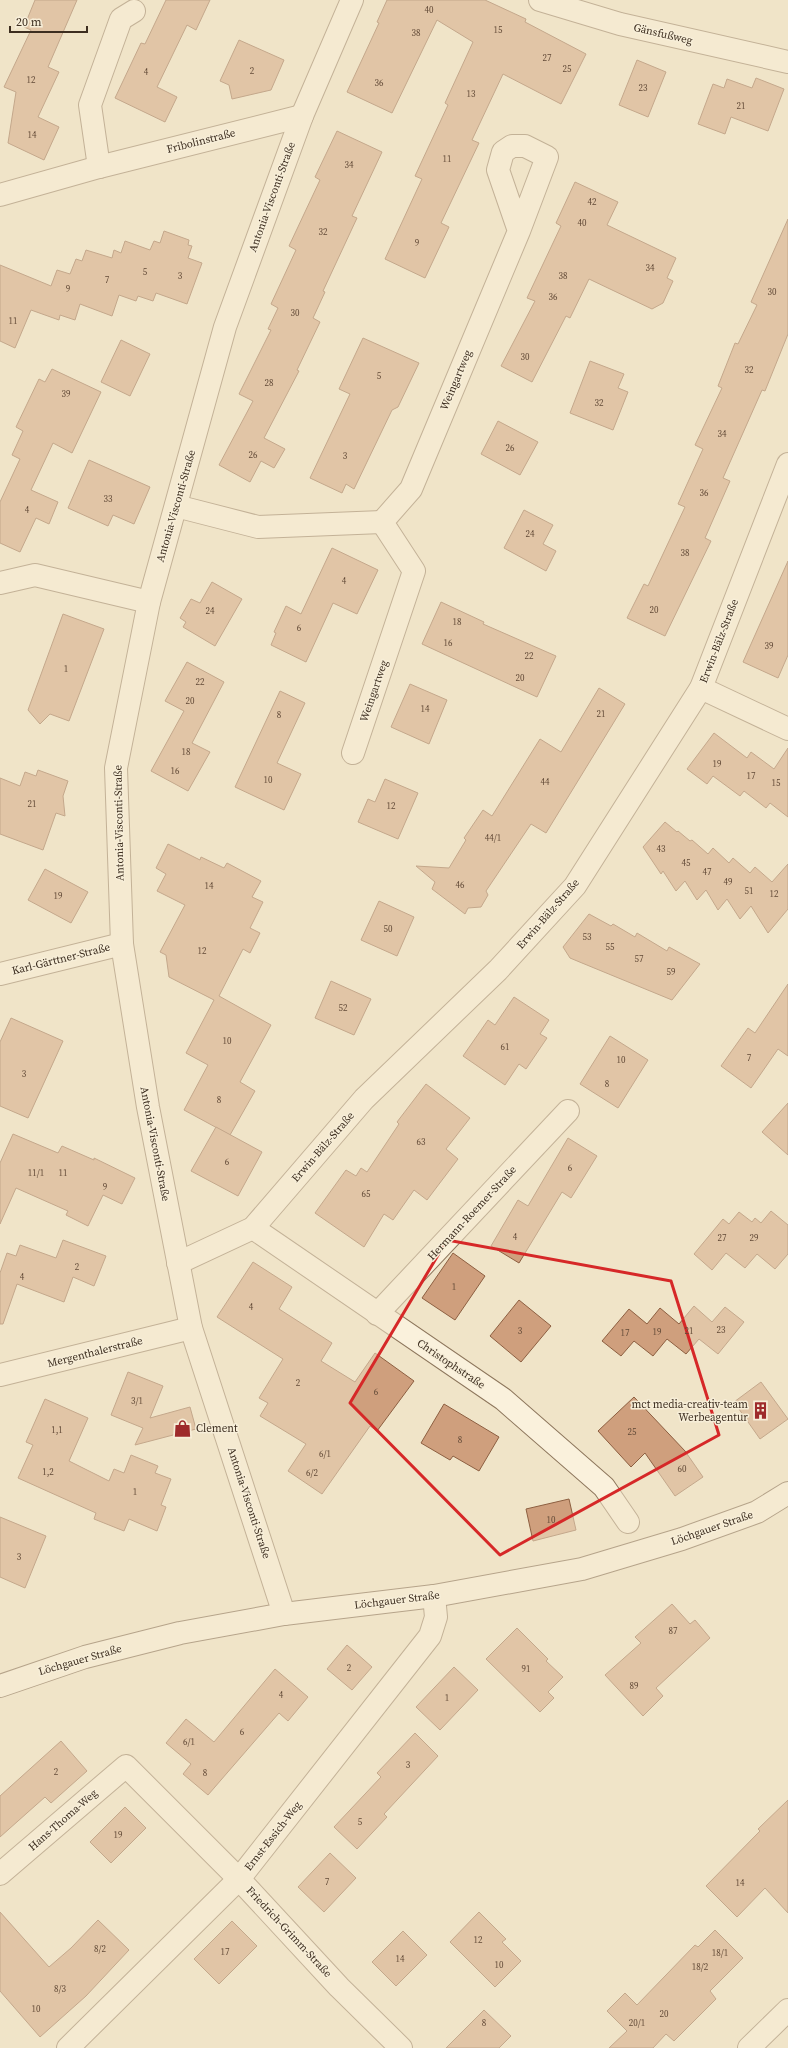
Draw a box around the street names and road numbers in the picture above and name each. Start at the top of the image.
street label: Gänsfußweg [632,20,694,48]
street label: Fribolinstraße [165,125,237,157]
street label: Antonia-Visconti-Straße [245,139,299,254]
street label: Weingartweg [437,347,476,413]
street label: Antonia-Visconti-Straße [153,448,199,564]
street label: Erwin-Bälz-Straße [696,597,742,685]
street label: Weingartweg [356,658,392,724]
street label: Antonia-Visconti-Straße [110,764,128,881]
street label: Erwin-Bälz-Straße [513,875,583,952]
street label: Karl-Gärttner-Straße [10,939,112,978]
street label: Antonia-Visconti-Straße [137,1085,174,1203]
street label: Erwin-Bälz-Straße [288,1108,358,1185]
street label: Hermann-Roemer-Straße [424,1162,520,1264]
street label: Mergenthalerstraße [46,1333,144,1371]
street label: Christophstraße [414,1336,488,1393]
street label: Antonia-Visconti-Straße [224,1445,274,1561]
street label: Löchgauer Straße [669,1507,755,1549]
street label: Löchgauer Straße [353,1587,441,1613]
street label: Löchgauer Straße [37,1641,124,1679]
street label: Hans-Thoma-Weg [25,1786,101,1854]
street label: Ernst-Essich-Weg [241,1798,305,1874]
street label: Friedrich-Grimm-Straße [243,1883,335,1981]

